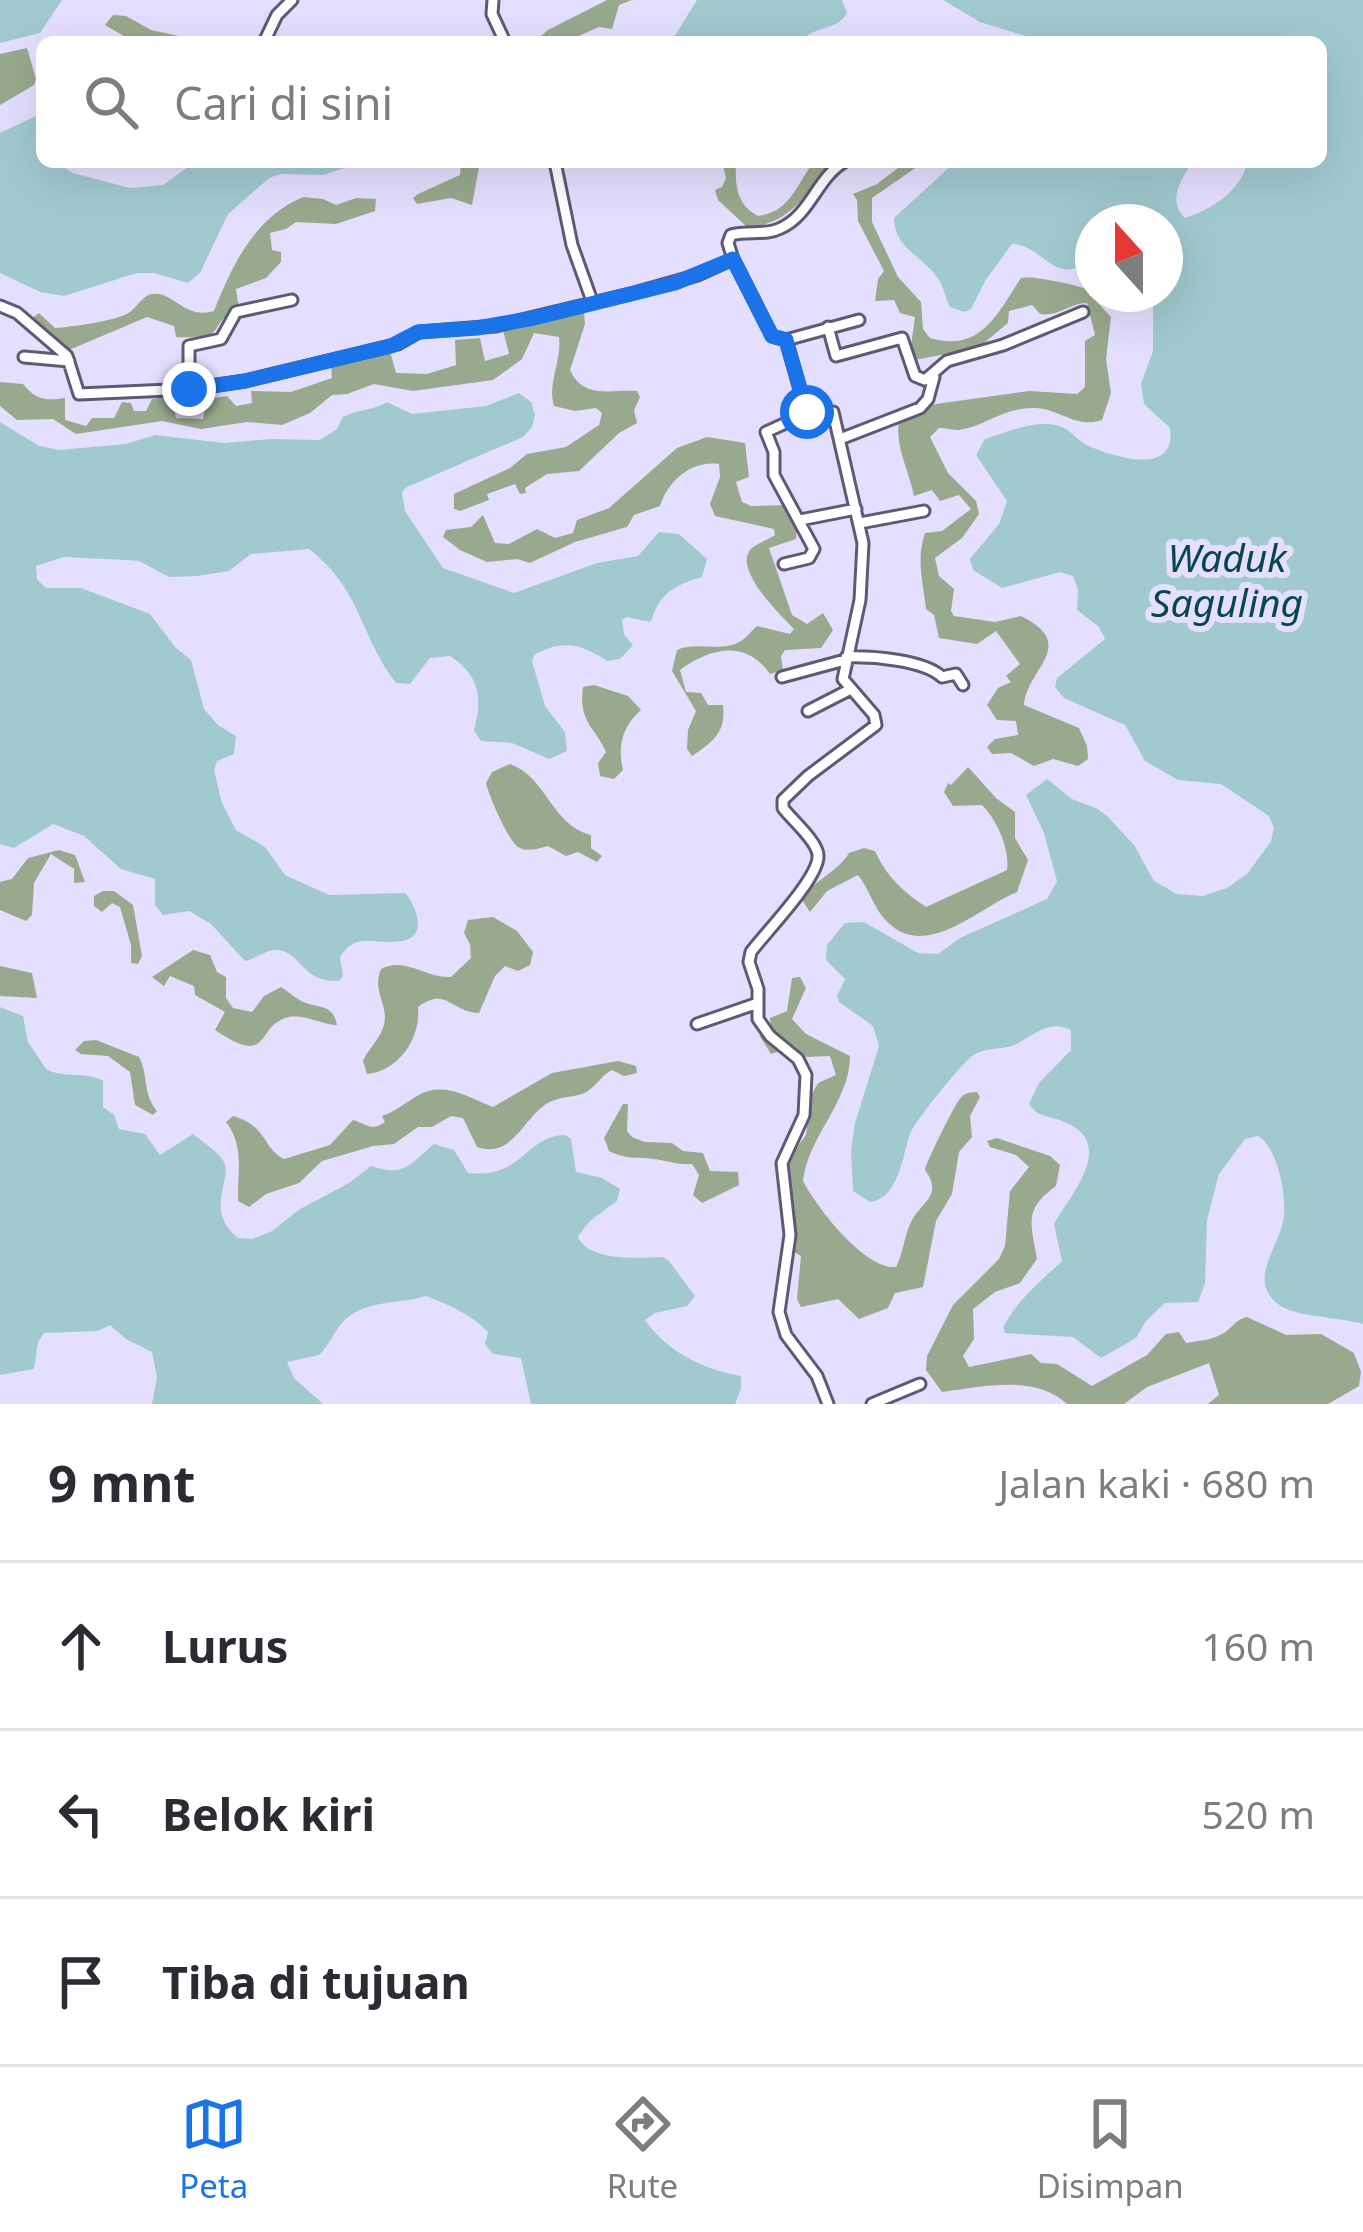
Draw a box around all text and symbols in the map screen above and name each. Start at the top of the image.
search box [36,36,1327,168]
icon: search [78,69,144,135]
text: Cari di sini [174,72,393,133]
north arrow [1075,204,1183,312]
route end [162,362,216,416]
route start [780,385,834,439]
water label: Waduk Saguling [1151,530,1303,628]
text: 9 mnt [48,1447,195,1517]
text: Jalan kaki · 680 m [998,1456,1315,1509]
icon: ahead [48,1613,114,1679]
text: Lurus [162,1615,288,1676]
text: 160 m [1201,1619,1315,1672]
icon: left [48,1781,114,1847]
text: Belok kiri [162,1783,375,1844]
text: 520 m [1201,1787,1315,1840]
icon: arrive [48,1949,114,2015]
text: Tiba di tujuan [162,1951,470,2012]
tab: Peta [179,2091,248,2208]
tab: Rute [607,2091,678,2208]
tab: Disimpan [1037,2091,1184,2208]

